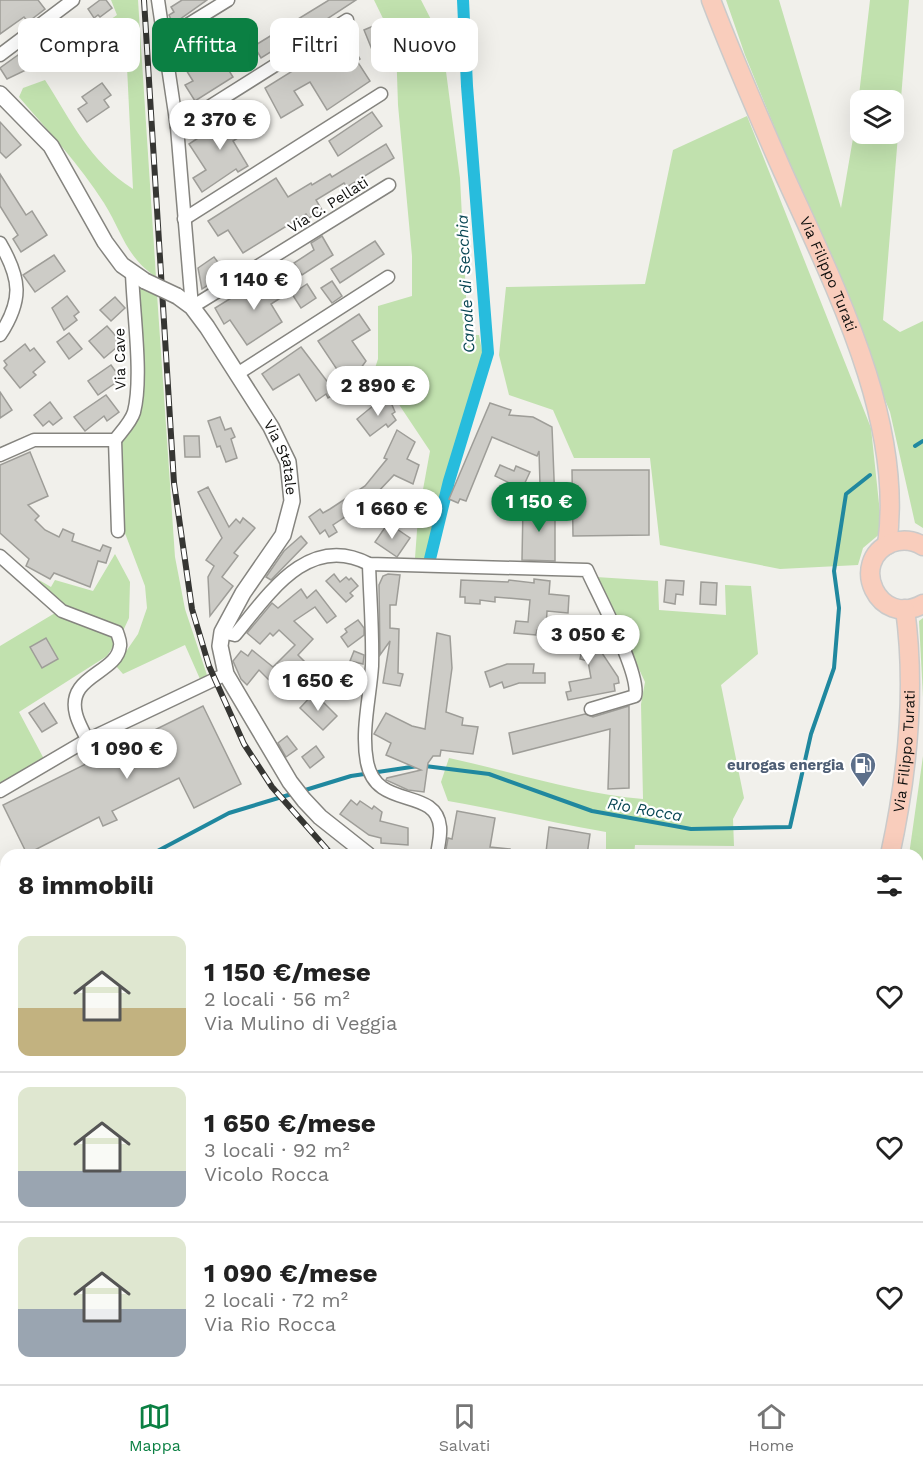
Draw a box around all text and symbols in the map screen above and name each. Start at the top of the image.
chip: Compra [18,18,140,72]
chip: Affitta [152,18,258,72]
chip: Filtri [270,18,359,72]
chip: Nuovo [371,18,478,72]
map controls [850,90,904,144]
button: layers [850,90,904,144]
pin: 2 370 € [165,100,275,151]
text: 2 370 € [183,107,257,131]
street label: Via C. Pellati [284,173,372,237]
water label: Canale di Secchia [452,214,479,354]
street label: Via Filippo Turati [796,214,861,334]
pin: 1 140 € [199,260,309,311]
text: 1 140 € [220,267,288,291]
street label: Via Cave [110,328,130,390]
pin: 2 890 € [323,366,433,417]
text: 2 890 € [340,373,416,397]
street label: Via Statale [260,416,300,496]
pin: 1 150 € [484,482,594,533]
pin: 1 660 € [337,489,447,540]
text: 1 150 € [505,489,573,513]
text: 1 660 € [356,496,428,520]
pin: 3 050 € [533,615,643,666]
text: 3 050 € [551,622,625,646]
pin: 1 650 € [263,661,373,712]
text: 1 650 € [283,668,353,692]
street label: Via Filippo Turati [889,690,919,814]
pin: 1 090 € [72,729,182,780]
text: 1 090 € [91,736,163,760]
fuel station icon: eurogas energia [848,750,878,788]
place label: eurogas energia [727,756,844,774]
water label: Rio Rocca [606,794,684,825]
icon: filters [873,869,906,902]
text: 8 immobili [18,870,154,900]
text: 1 150 €/mese [204,957,371,987]
icon: home [66,960,138,1032]
icon: heart [873,980,906,1013]
text: 2 locali · 56 m² [204,987,350,1011]
text: Via Mulino di Veggia [204,1011,397,1035]
text: 1 650 €/mese [204,1108,376,1138]
icon: home [66,1111,138,1183]
icon: heart [873,1131,906,1164]
text: 3 locali · 92 m² [204,1138,350,1162]
text: Vicolo Rocca [204,1162,329,1186]
text: 1 090 €/mese [204,1258,377,1288]
icon: home [66,1261,138,1333]
icon: heart [873,1281,906,1314]
text: 2 locali · 72 m² [204,1288,348,1312]
text: Via Rio Rocca [204,1312,336,1336]
tab: Mappa [129,1400,181,1455]
tab: Salvati [439,1400,490,1455]
tab: Home [748,1400,794,1455]

